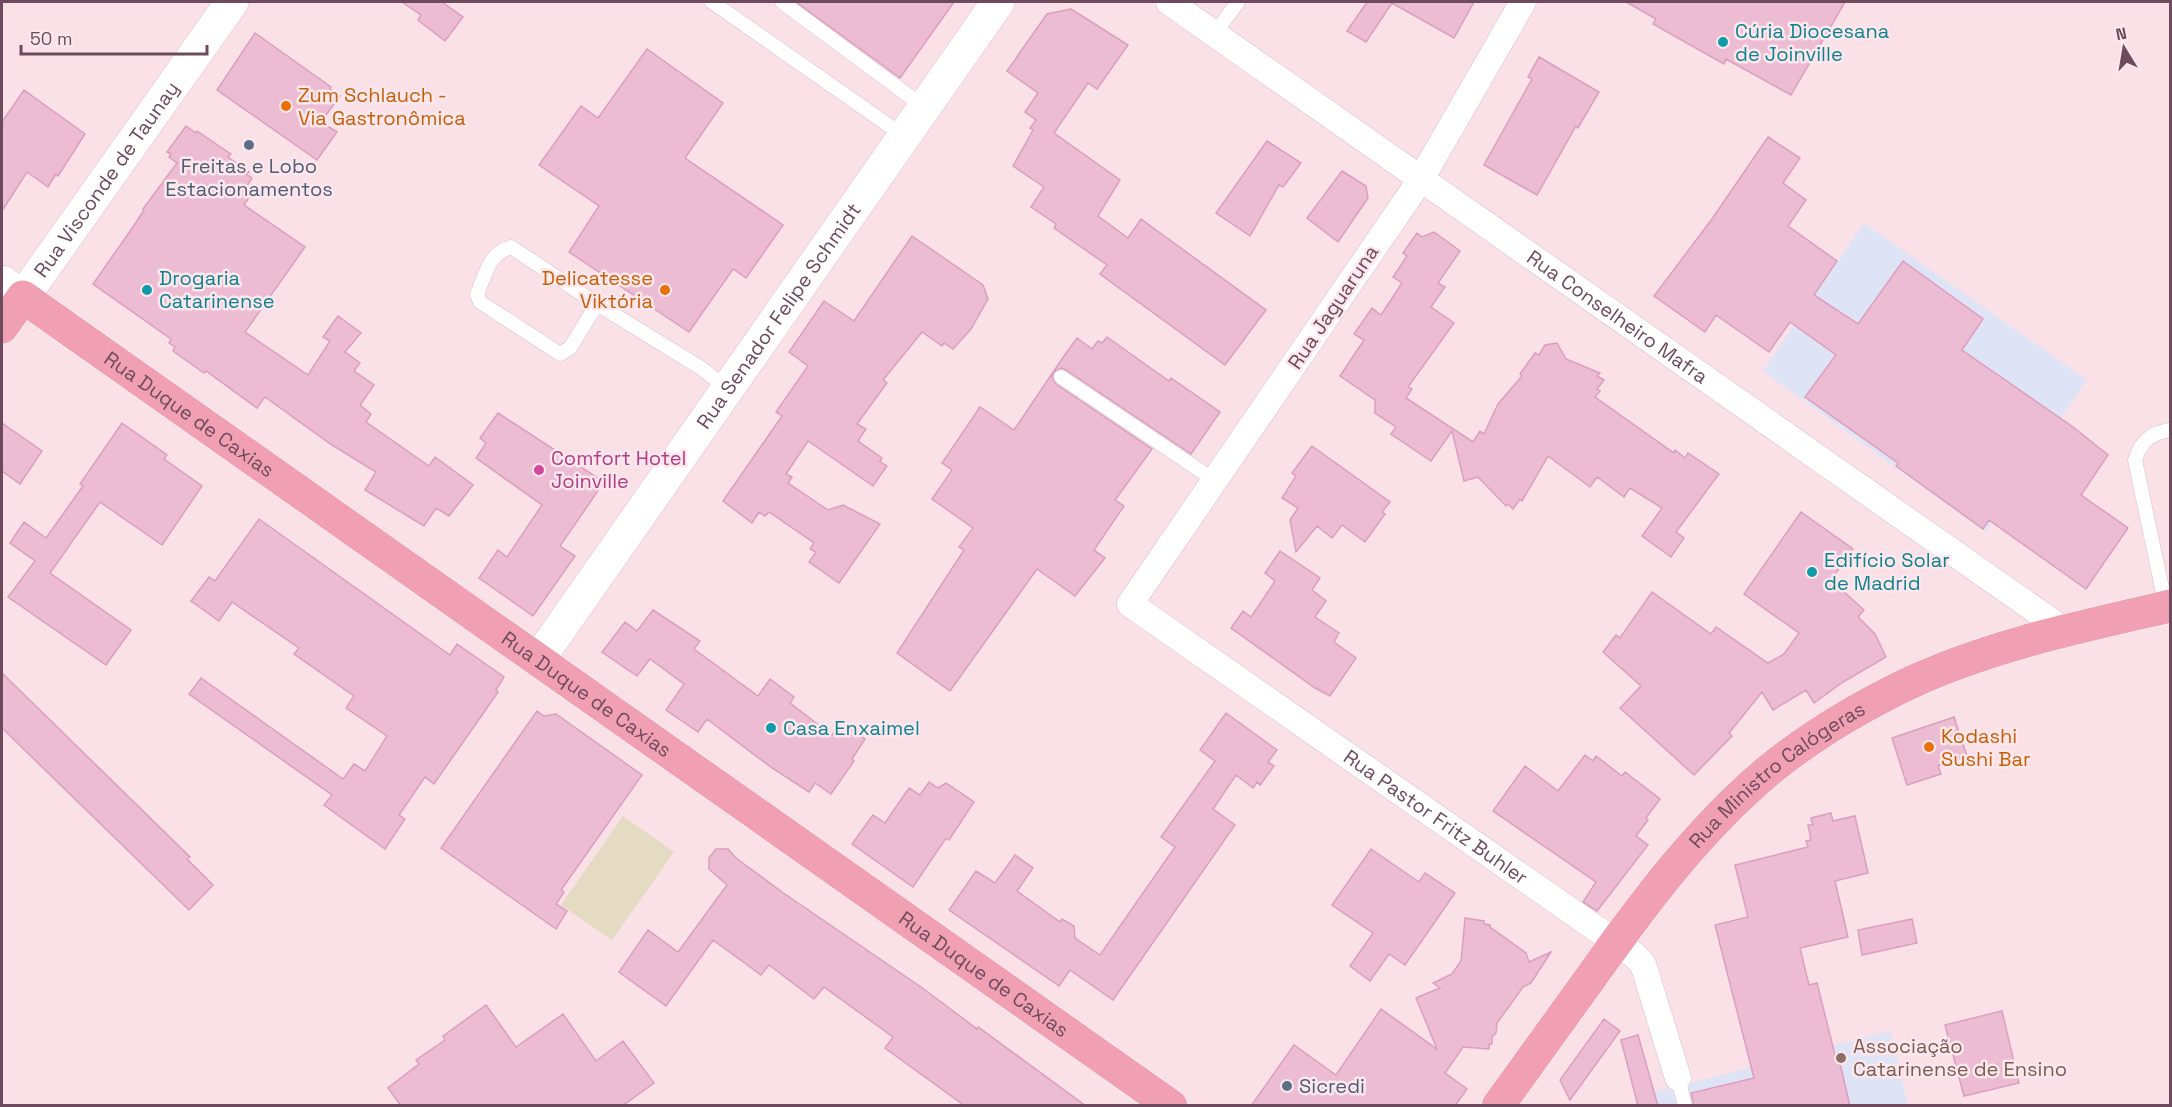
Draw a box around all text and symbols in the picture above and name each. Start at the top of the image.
scale bar [21,18,207,56]
place label: Cúria Diocesana de Joinville [1735,18,1889,67]
north arrow [2094,18,2154,78]
text: N [2114,22,2129,45]
text: 50 m [30,27,72,50]
marker: Cúria Diocesana de Joinville [1716,35,1730,49]
street label: Rua Visconde de Taunay [28,76,185,282]
place label: Zum Schlauch - Via Gastronômica [298,82,466,131]
marker: Zum Schlauch - Via Gastronômica [279,99,293,113]
marker: Freitas e Lobo Estacionamentos [242,138,256,152]
place label: Freitas e Lobo Estacionamentos [165,153,333,202]
street label: Rua Senador Felipe Schmidt [691,198,867,434]
street label: Rua Jaguaruna [1282,240,1384,374]
street label: Rua Conselheiro Mafra [1522,244,1713,389]
place label: Drogaria Catarinense [159,265,275,314]
place label: Delicatesse Viktória [542,265,653,314]
marker: Drogaria Catarinense [140,283,154,297]
marker: Delicatesse Viktória [658,283,672,297]
street label: Rua Duque de Caxias [99,345,279,483]
place label: Comfort Hotel Joinville [551,445,686,494]
marker: Comfort Hotel Joinville [532,463,546,477]
place label: Edifício Solar de Madrid [1824,547,1950,596]
marker: Edifício Solar de Madrid [1805,565,1819,579]
street label: Rua Duque de Caxias [496,625,677,763]
street label: Rua Ministro Calógeras [1683,696,1870,854]
place label: Casa Enxaimel [783,715,920,741]
marker: Casa Enxaimel [764,721,778,735]
place label: Kodashi Sushi Bar [1941,723,2031,772]
marker: Kodashi Sushi Bar [1922,740,1936,754]
street label: Rua Pastor Fritz Buhler [1338,744,1533,890]
street label: Rua Duque de Caxias [894,905,1074,1043]
place label: Associação Catarinense de Ensino [1853,1033,2067,1082]
marker: Associação Catarinense de Ensino [1834,1051,1848,1065]
place label: Sicredi [1299,1073,1365,1099]
marker: Sicredi [1280,1079,1294,1093]

